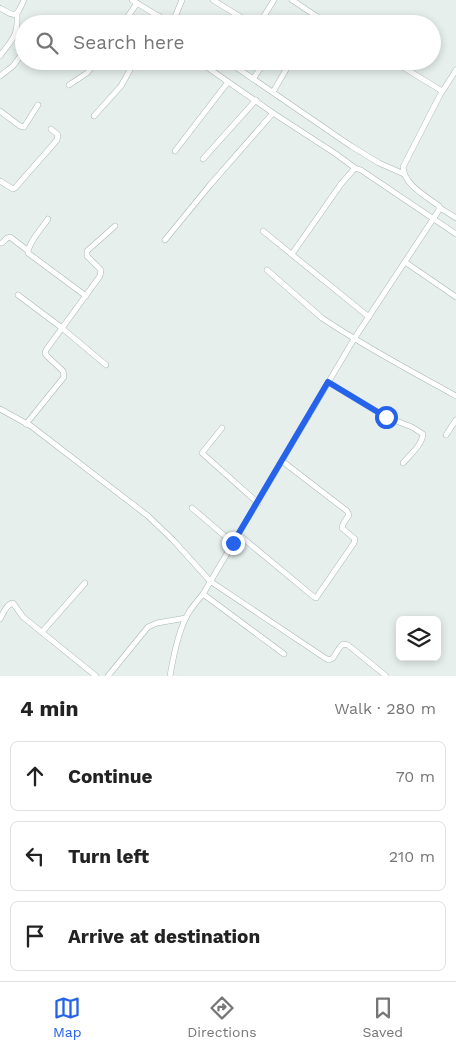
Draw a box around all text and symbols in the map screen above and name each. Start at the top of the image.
search box [15,15,441,70]
icon: search [33,29,61,57]
text: Search here [73,31,184,54]
route start [375,406,398,429]
route end [222,532,245,555]
map controls [396,616,441,661]
button: layers [396,616,441,661]
text: 4 min [20,696,78,721]
text: Walk · 280 m [334,699,436,718]
icon: ahead [21,762,49,790]
text: Continue [68,765,152,788]
text: 70 m [396,767,435,786]
icon: left [21,842,49,870]
text: Turn left [68,845,149,868]
text: 210 m [389,847,435,866]
icon: arrive [21,922,49,950]
text: Arrive at destination [68,925,260,948]
tab: Map [53,994,82,1040]
tab: Directions [187,994,257,1040]
tab: Saved [362,994,403,1040]

